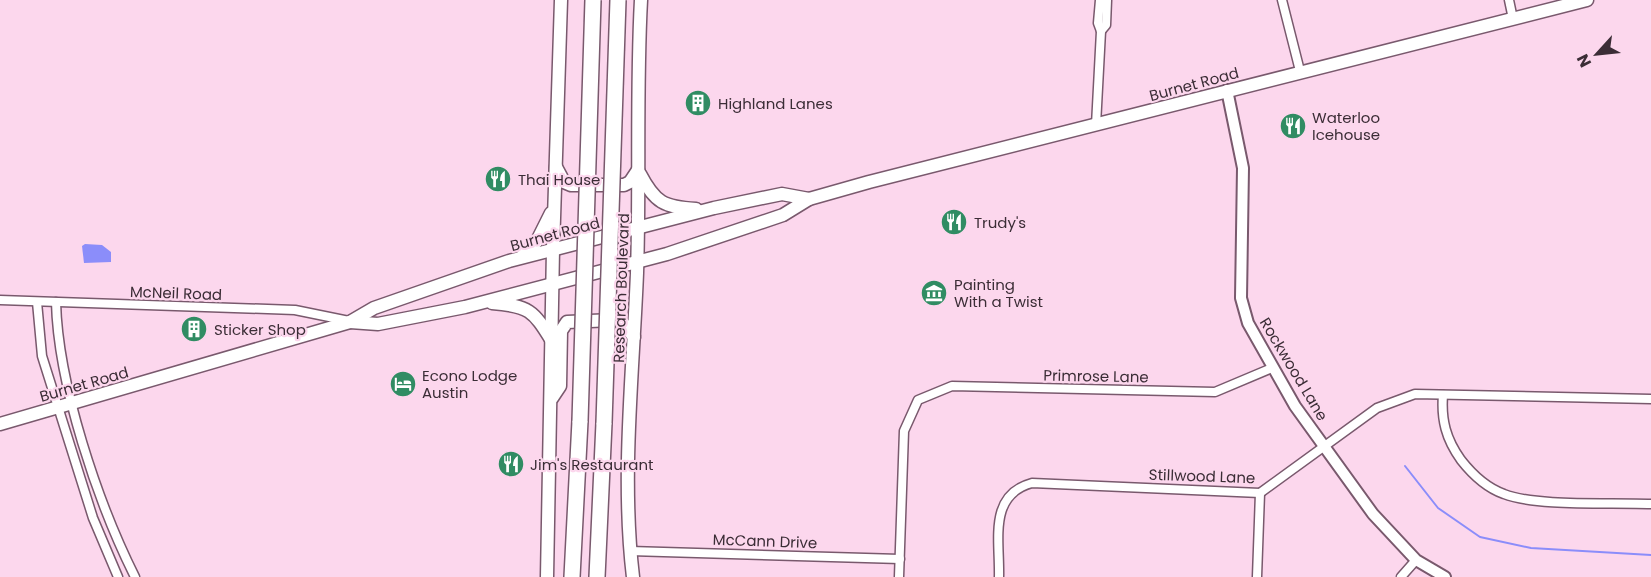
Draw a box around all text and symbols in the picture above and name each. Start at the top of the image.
north arrow [1567,24,1627,84]
text: N [1571,50,1597,71]
street label: Burnet Road [1147,62,1241,106]
building icon: Highland Lanes [683,88,713,118]
place label: Highland Lanes [718,93,833,114]
place label: Waterloo Icehouse [1312,107,1380,145]
restaurant icon: Waterloo Icehouse [1278,111,1308,141]
restaurant icon: Thai House [483,164,513,194]
place label: Thai House [518,169,600,190]
restaurant icon: Trudy's [939,207,969,237]
street label: Burnet Road [508,212,602,256]
place label: Trudy's [974,212,1026,233]
street label: Research Boulevard [608,213,634,363]
place label: Painting With a Twist [954,274,1043,312]
museum icon: Painting With a Twist [919,278,949,308]
street label: McNeil Road [130,281,222,305]
building icon: Sticker Shop [179,314,209,344]
street label: Rockwood Lane [1255,314,1333,424]
place label: Sticker Shop [214,319,306,340]
street label: Burnet Road [37,361,131,407]
place label: Econo Lodge Austin [422,365,517,403]
street label: Primrose Lane [1043,365,1149,387]
hotel icon: Econo Lodge Austin [388,369,418,399]
restaurant icon: Jim's Restaurant [496,449,526,479]
place label: Jim's Restaurant [530,454,654,475]
street label: Stillwood Lane [1148,464,1256,488]
street label: McCann Drive [712,529,818,553]

